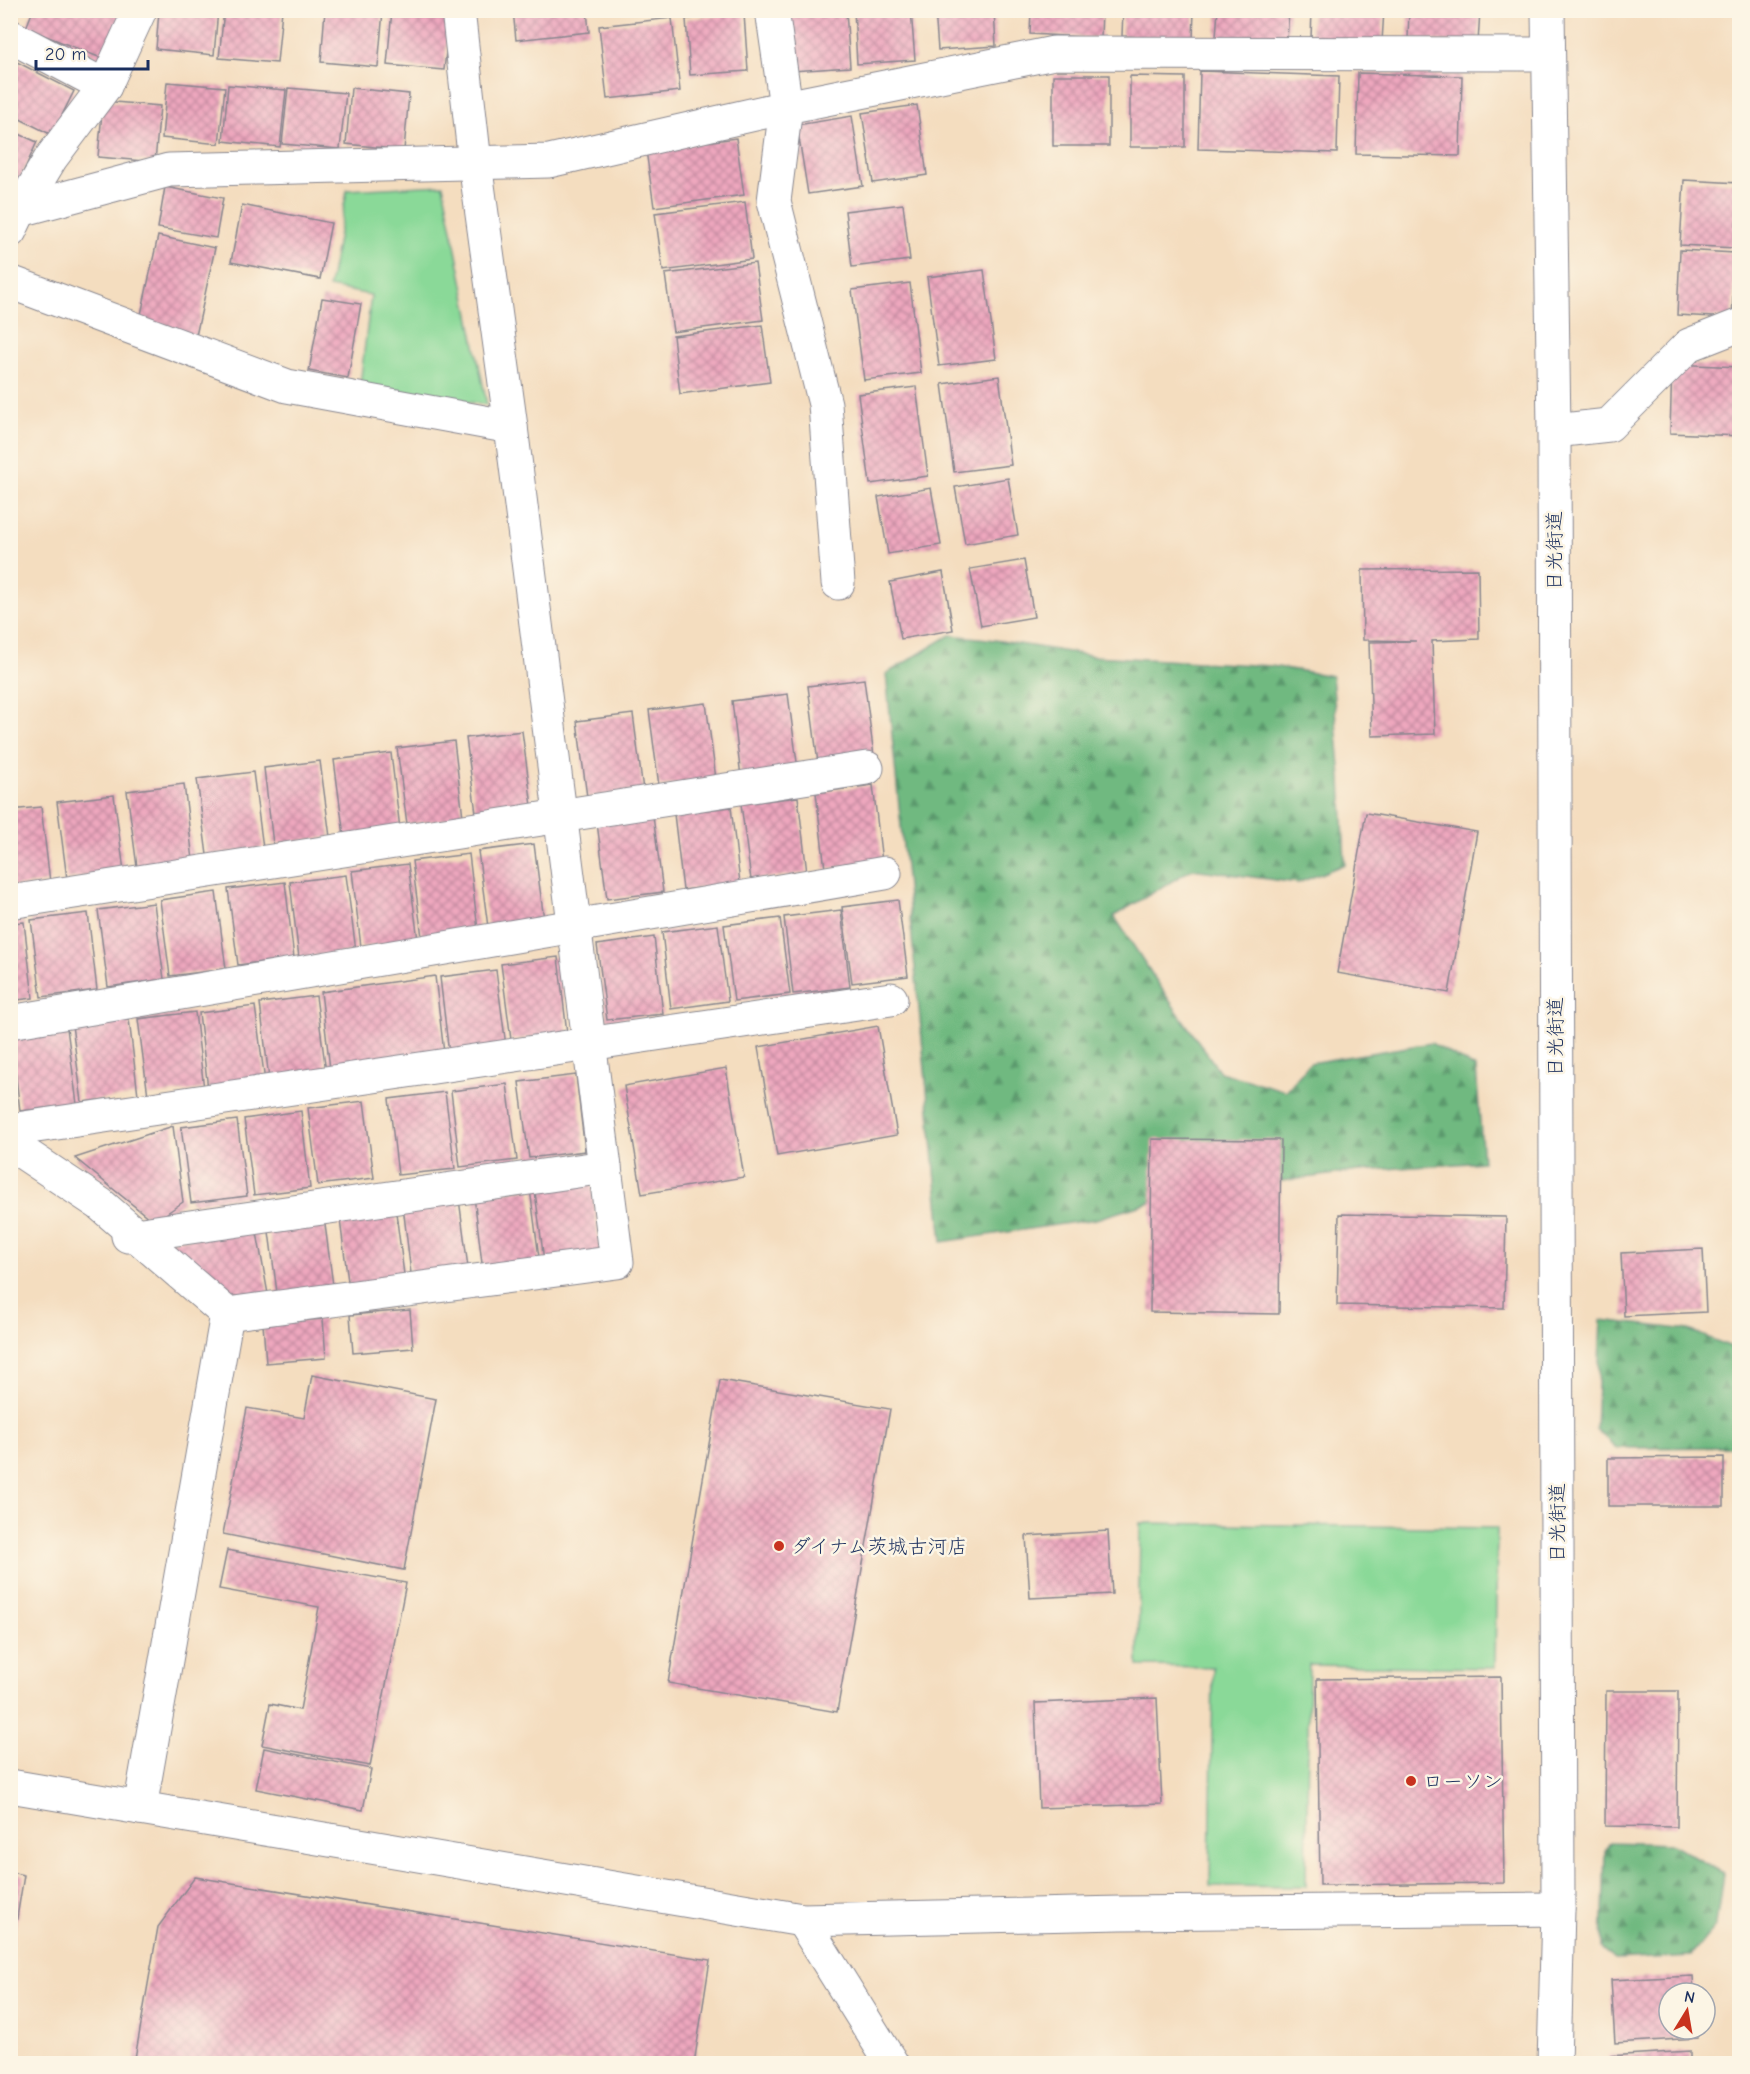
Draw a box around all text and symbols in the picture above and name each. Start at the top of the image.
scale bar [36,33,148,71]
text: 20 m [45,44,86,65]
street label: 日光街道 [1543,511,1566,591]
street label: 日光街道 [1544,997,1567,1077]
street label: 日光街道 [1546,1483,1569,1563]
place label: ダイナム茨城古河店 [791,1535,967,1558]
marker: ダイナム茨城古河店 [772,1539,786,1553]
place label: ローソン [1423,1770,1503,1793]
marker: ローソン [1404,1774,1418,1788]
north arrow [1657,1981,1717,2041]
text: N [1683,1987,1697,2007]

